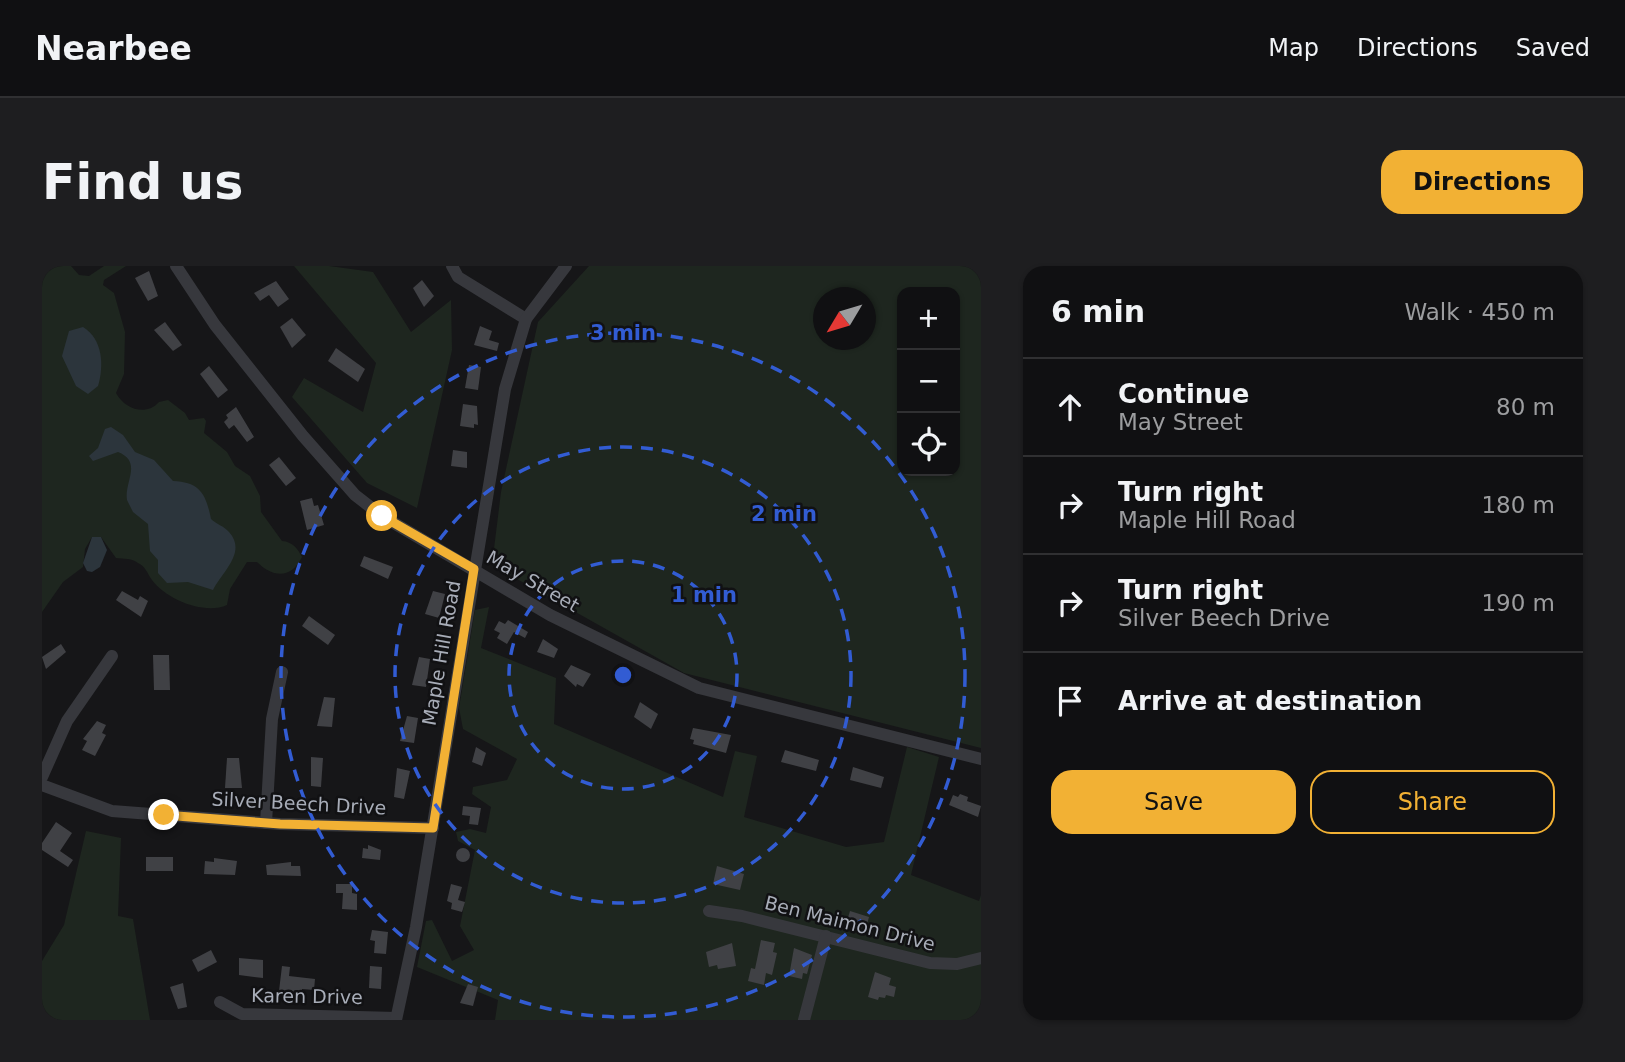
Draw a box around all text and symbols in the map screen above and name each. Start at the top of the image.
text: Nearbee [35,29,192,68]
text: Map [1268,34,1319,62]
text: Directions [1357,34,1478,62]
text: Saved [1516,34,1590,62]
button: Directions [1381,150,1583,214]
text: Find us [42,154,243,211]
north arrow [813,287,876,350]
map controls [897,287,960,476]
button: + [897,287,960,350]
text: 6 min [1051,294,1145,329]
text: Walk · 450 m [1404,299,1555,325]
text: 3 min [590,321,656,345]
button: − [897,350,960,413]
text: Continue [1118,379,1249,409]
icon: ahead [1051,388,1089,426]
text: 80 m [1496,394,1555,420]
text: May Street [1118,409,1243,435]
button: locate [897,413,960,476]
text: Turn right [1118,477,1263,507]
icon: right [1051,486,1089,524]
text: 180 m [1481,492,1555,518]
route start [366,500,397,531]
text: 2 min [751,502,817,526]
text: Maple Hill Road [1118,507,1296,533]
street label: May Street [483,546,583,616]
text: Turn right [1118,575,1263,605]
street label: Maple Hill Road [417,579,465,727]
text: 1 min [671,583,737,607]
icon: right [1051,584,1089,622]
text: 190 m [1481,590,1555,616]
text: Silver Beech Drive [1118,605,1330,631]
centre of rings [611,663,635,687]
icon: arrive [1051,682,1089,720]
text: Arrive at destination [1118,686,1422,716]
button: Save [1051,770,1296,834]
button: Share [1310,770,1555,834]
street label: Silver Beech Drive [211,787,387,819]
route end [148,799,179,830]
street label: Ben Maimon Drive [762,891,938,955]
street label: Karen Drive [251,984,363,1008]

